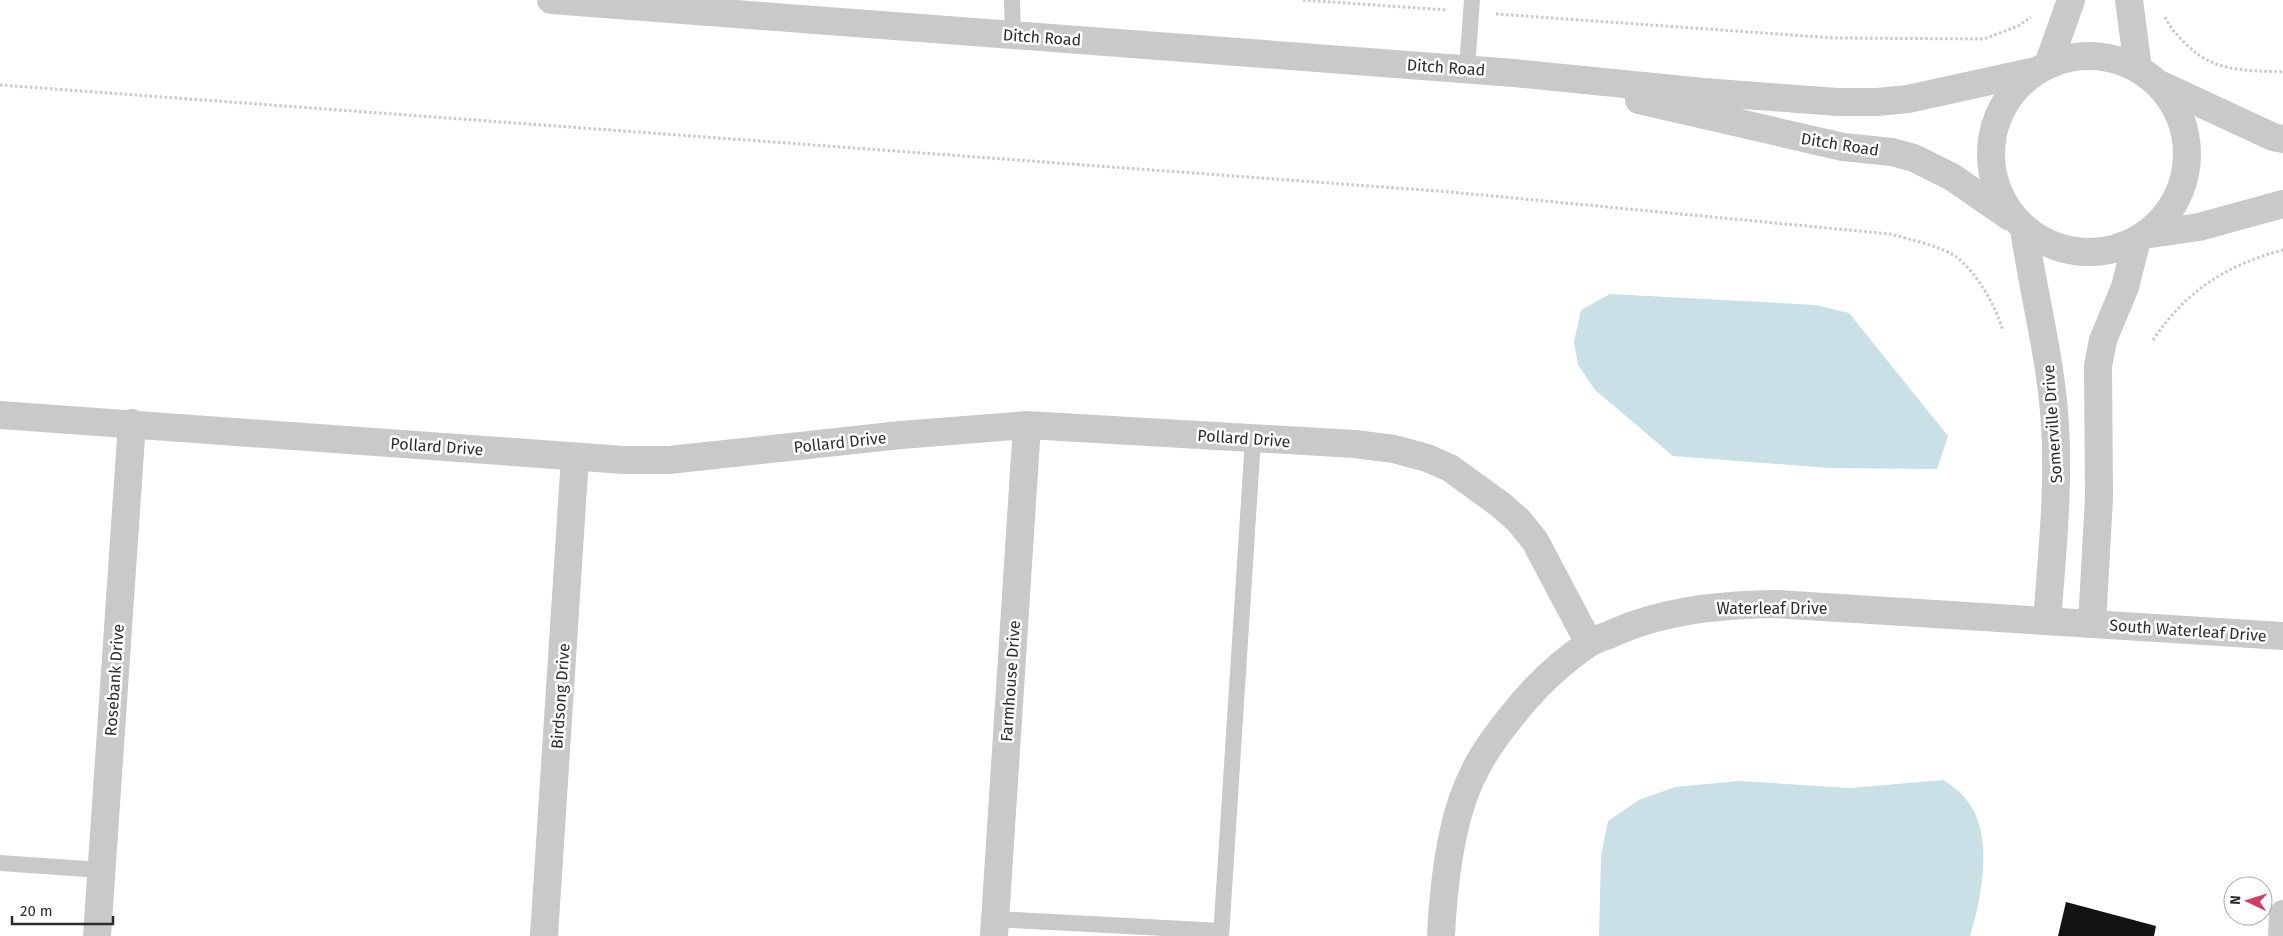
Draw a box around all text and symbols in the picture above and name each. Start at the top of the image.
street label: Ditch Road [1002,25,1082,50]
street label: Ditch Road [1406,55,1486,80]
street label: Ditch Road [1800,129,1880,160]
street label: Somerville Drive [2039,364,2066,484]
street label: Pollard Drive [1197,426,1291,451]
street label: Pollard Drive [793,428,887,457]
street label: Pollard Drive [390,434,484,459]
street label: Waterleaf Drive [1717,599,1827,618]
street label: South Waterleaf Drive [2109,616,2267,645]
street label: Farmhouse Drive [997,620,1024,742]
street label: Rosebank Drive [101,623,128,737]
street label: Birdsong Drive [547,643,574,749]
north arrow [2223,876,2273,926]
scale bar [12,894,114,926]
text: N [2227,895,2244,905]
text: 20 m [20,902,53,920]

